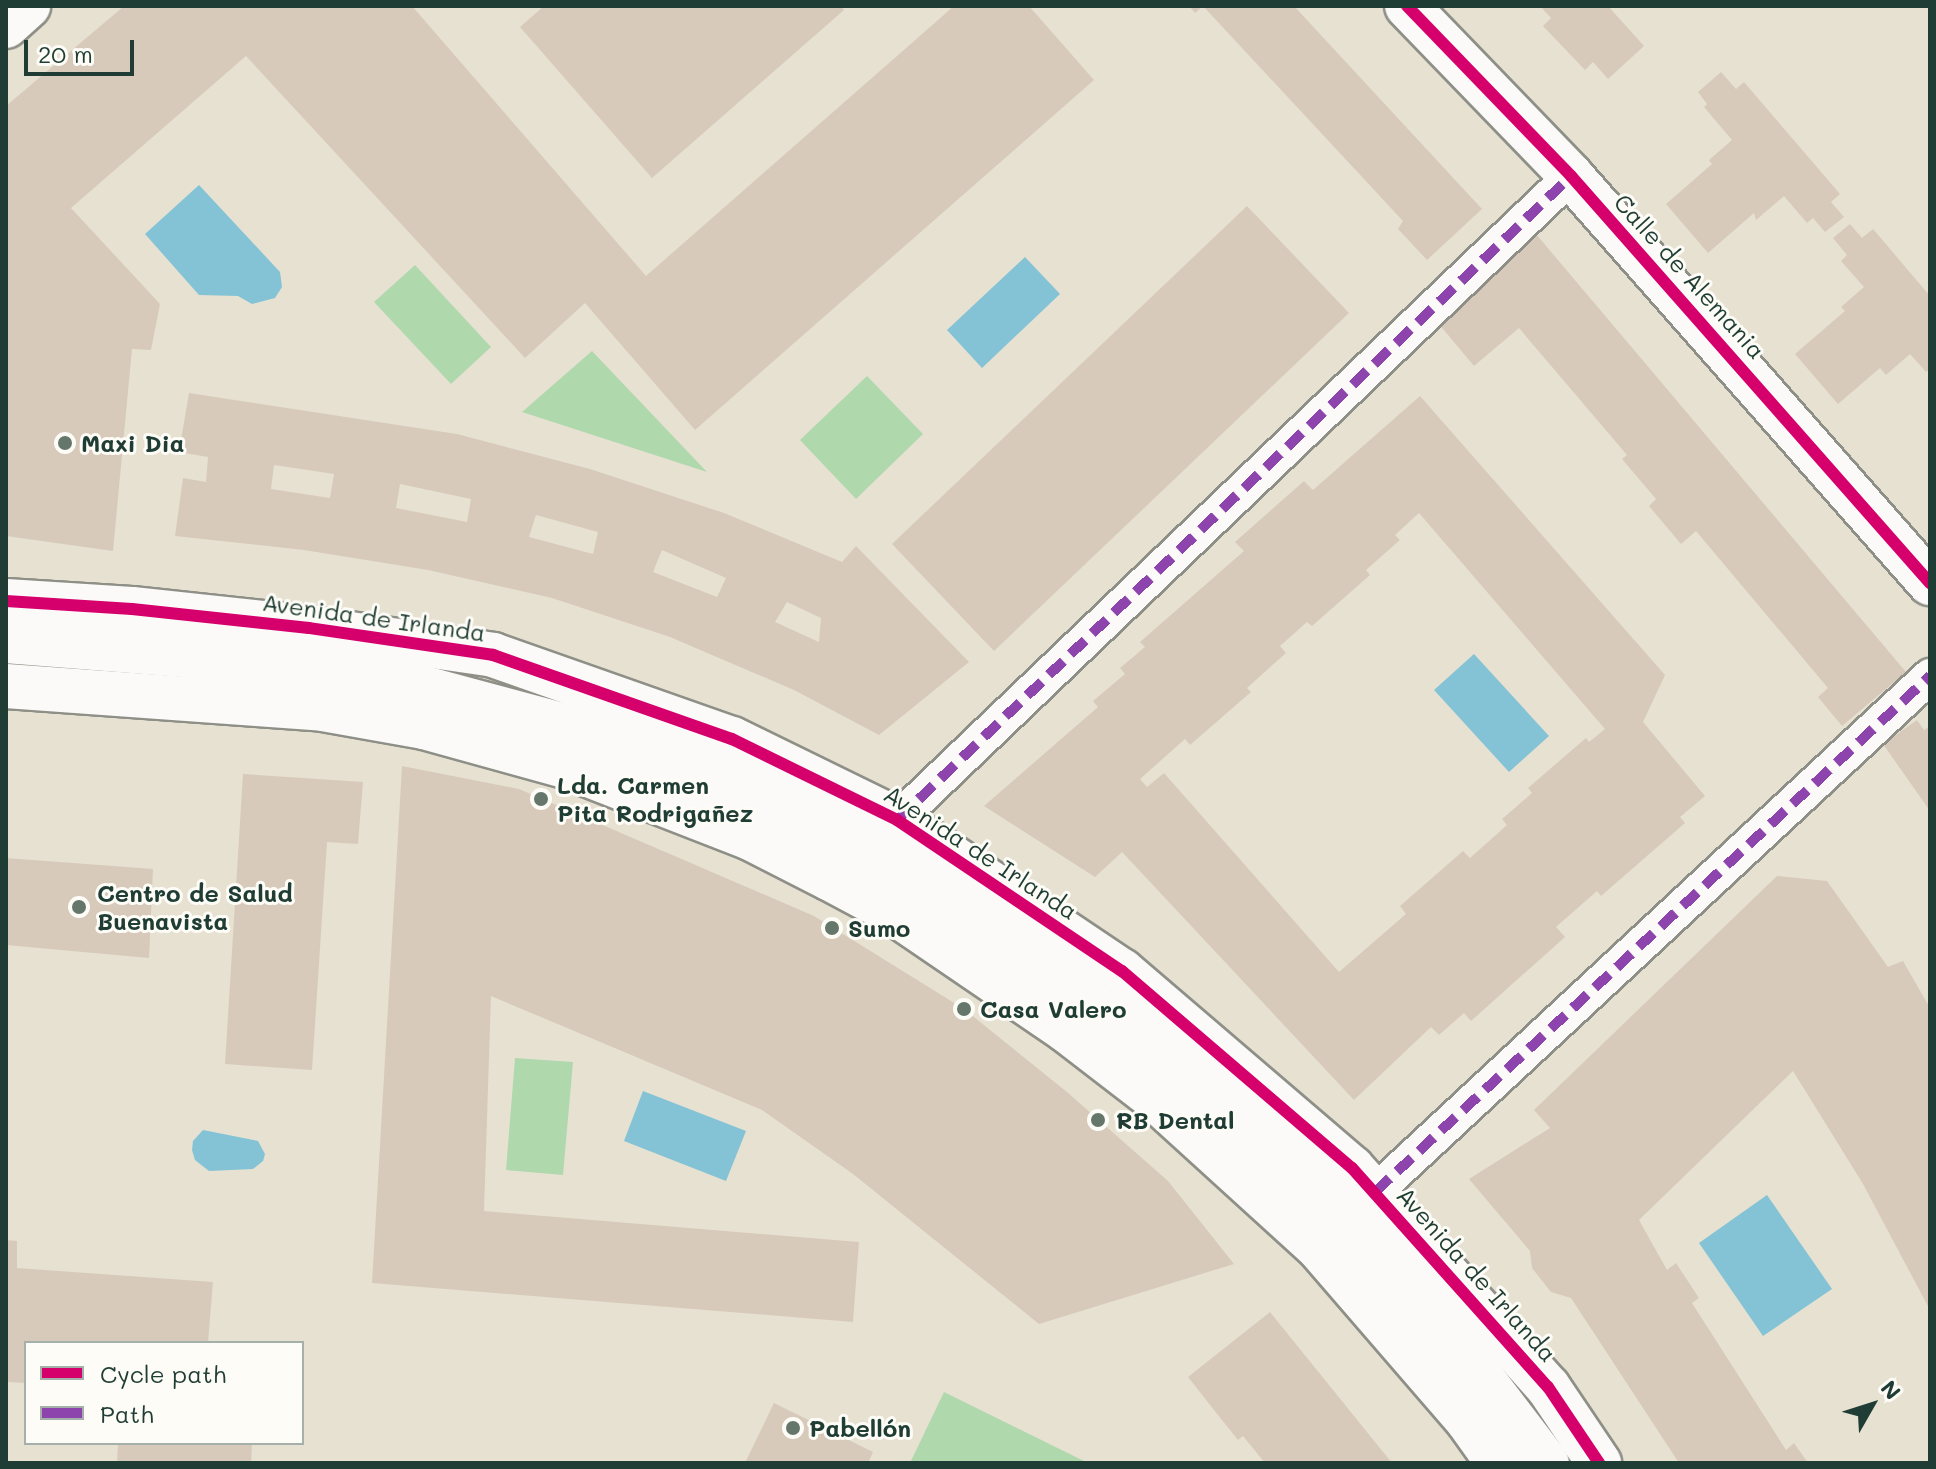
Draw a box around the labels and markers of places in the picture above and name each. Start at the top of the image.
place label: Maxi Dia [81,429,185,457]
marker: Maxi Dia [56,434,74,452]
place label: Lda. Carmen Pita Rodrigañez [557,771,753,827]
marker: Lda. Carmen Pita Rodrigañez [532,790,550,808]
place label: Centro de Salud Buenavista [97,879,293,935]
marker: Centro de Salud Buenavista [68,896,90,918]
place label: Sumo [848,914,910,942]
marker: Sumo [823,919,841,937]
place label: Casa Valero [980,995,1126,1023]
marker: Casa Valero [955,1000,973,1018]
place label: RB Dental [1116,1106,1235,1134]
marker: RB Dental [1087,1109,1109,1131]
place label: Pabellón [809,1414,911,1442]
marker: Pabellón [784,1419,802,1437]

